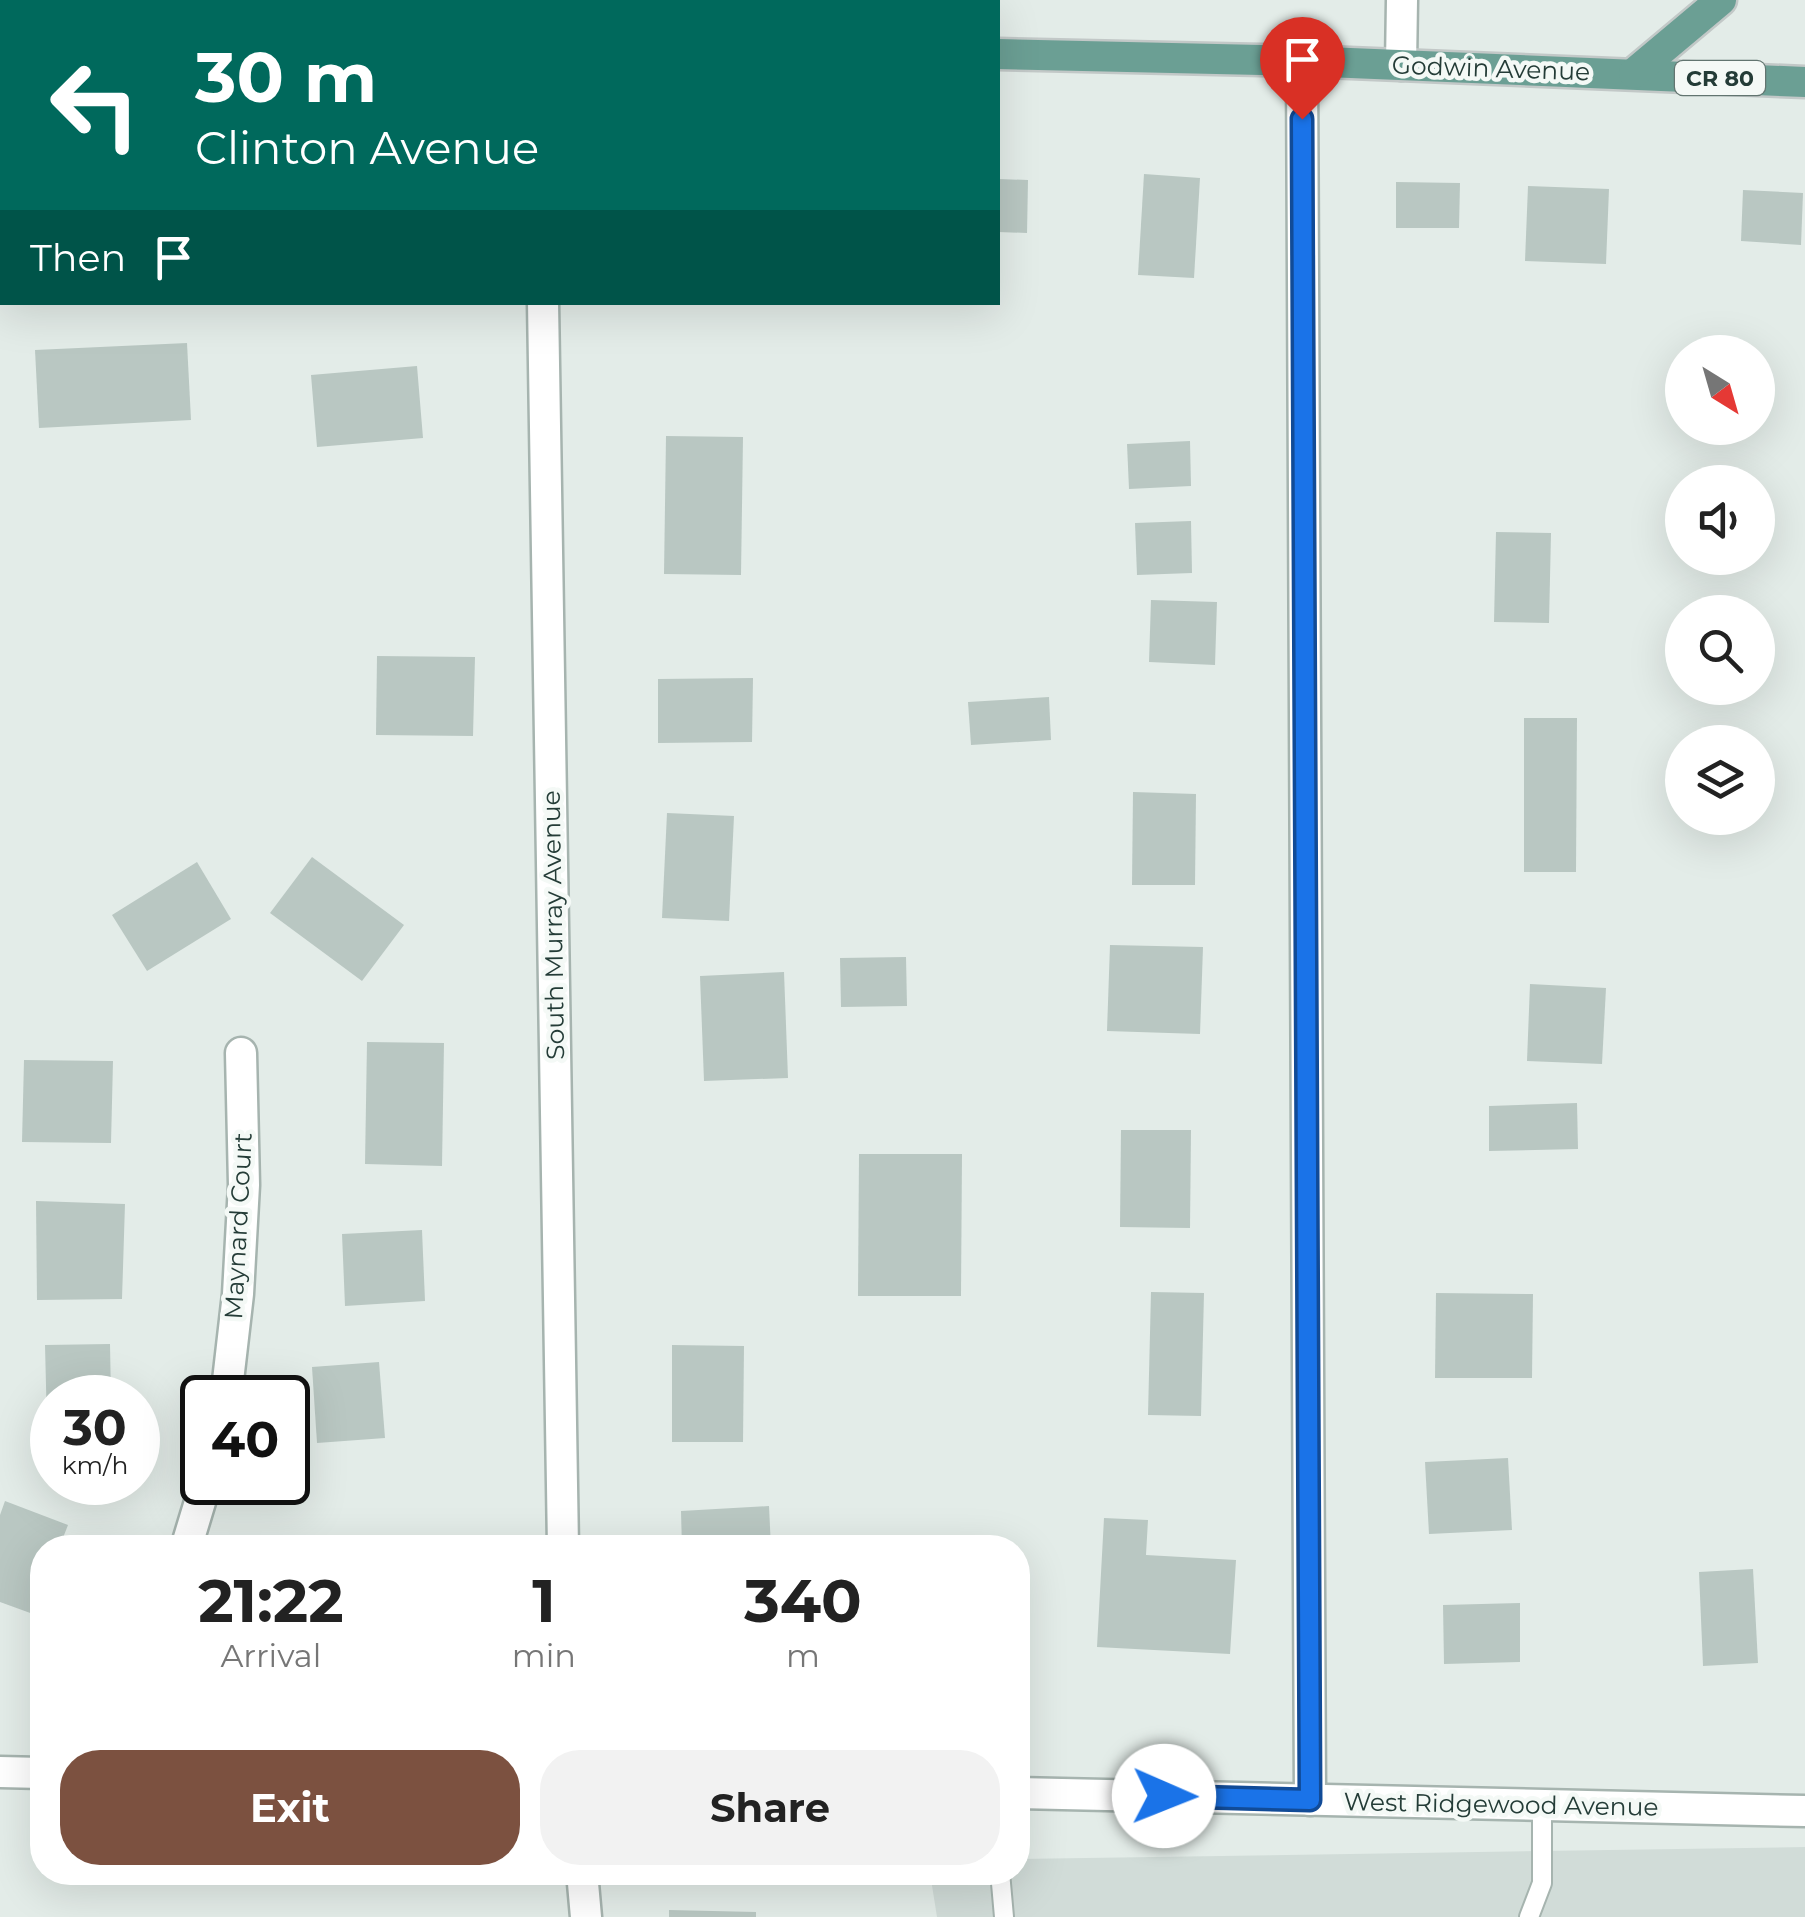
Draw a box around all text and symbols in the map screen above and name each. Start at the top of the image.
pin [1260,17,1345,120]
icon: arrive [1275,32,1330,87]
text: 30 m [195,34,377,120]
icon: left [30,40,160,170]
street label: Godwin Avenue [1391,50,1591,86]
road number: CR 80 [1675,61,1765,95]
text: Clinton Avenue [195,120,539,175]
icon: arrive [146,230,201,285]
text: Then [30,234,126,281]
north arrow [1665,335,1775,445]
map controls [1665,335,1775,835]
button: sound [1665,465,1775,575]
button: search [1665,595,1775,705]
button: layers [1665,725,1775,835]
street label: South Murray Avenue [536,790,570,1060]
street label: Maynard Court [218,1132,258,1320]
speed limit sign: 40 [180,1375,310,1505]
text: 30 [63,1397,127,1458]
text: km/h [62,1450,128,1480]
text: 21:22 [198,1564,344,1637]
text: 1 [532,1564,556,1637]
text: 340 [744,1564,862,1637]
text: Arrival [220,1636,321,1675]
text: min [512,1636,576,1675]
text: m [786,1636,820,1675]
position arrow [1112,1744,1216,1848]
button: Exit [60,1750,520,1865]
button: Share [540,1750,1000,1865]
street label: West Ridgewood Avenue [1343,1786,1659,1822]

